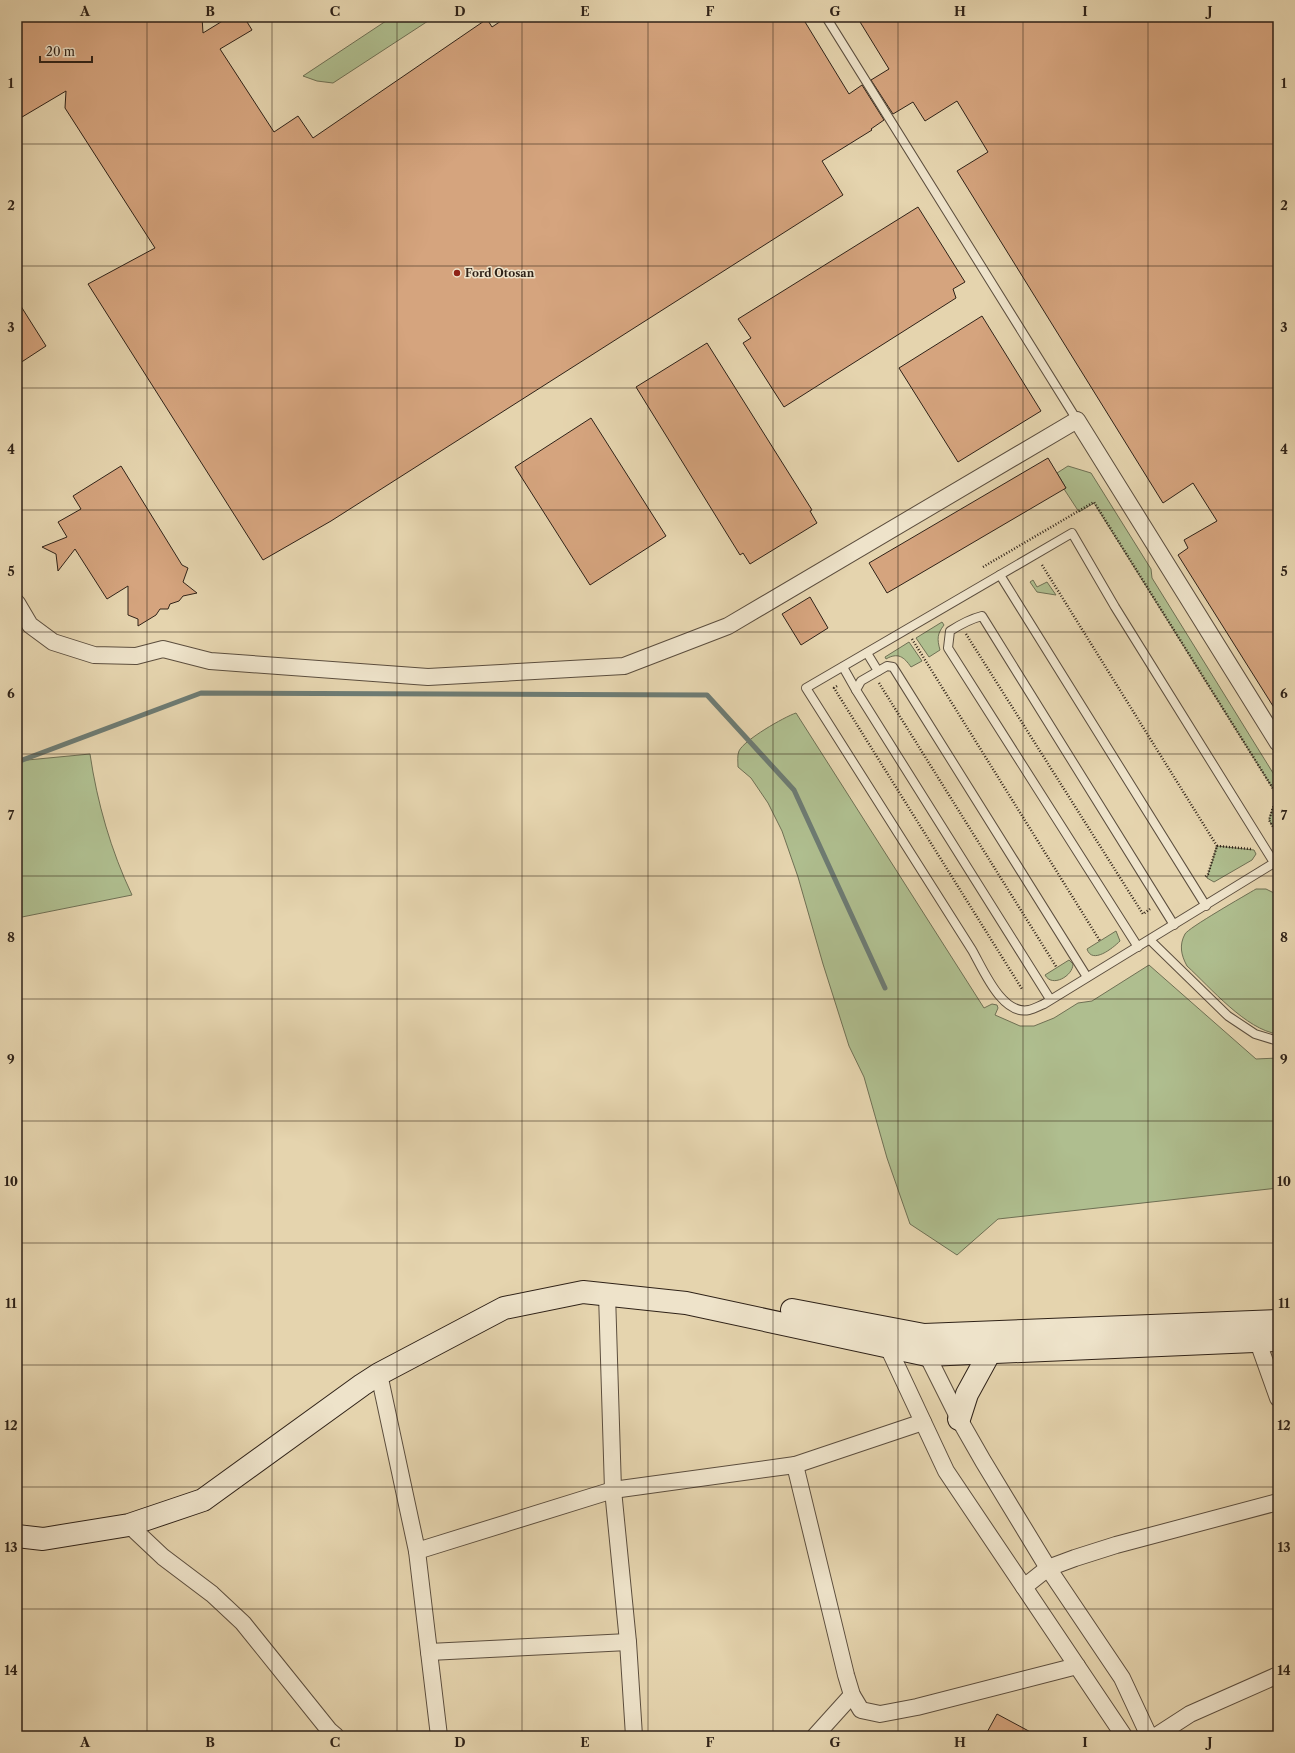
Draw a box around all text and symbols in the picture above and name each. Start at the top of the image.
text: A [79,3,91,19]
text: B [205,3,215,19]
text: C [330,3,340,19]
text: D [454,3,466,19]
text: E [580,3,590,19]
text: F [706,3,715,19]
text: G [829,3,841,19]
text: H [954,3,966,19]
text: I [1082,3,1088,19]
text: J [1205,3,1213,19]
scale bar [40,38,92,64]
text: 20 m [46,44,75,59]
text: 1 [8,75,14,91]
text: 1 [1281,75,1287,91]
text: 2 [7,197,15,213]
text: 2 [1280,197,1288,213]
place label: Ford Otosan [465,266,535,280]
marker: Ford Otosan [452,268,462,278]
text: 3 [7,319,15,335]
text: 3 [1280,319,1288,335]
text: 4 [7,441,15,457]
text: 4 [1280,441,1288,457]
text: 5 [7,563,15,579]
text: 5 [1280,563,1288,579]
text: 6 [7,685,15,701]
text: 6 [1280,685,1288,701]
text: 7 [8,807,15,823]
text: 7 [1281,807,1288,823]
text: 8 [7,929,15,945]
text: 8 [1280,929,1288,945]
text: 9 [7,1051,15,1067]
text: 9 [1280,1051,1288,1067]
text: 10 [4,1173,18,1189]
text: 10 [1277,1173,1291,1189]
text: 11 [5,1295,17,1311]
text: 11 [1278,1295,1290,1311]
text: 12 [4,1417,18,1433]
text: 12 [1277,1417,1291,1433]
text: 13 [4,1539,18,1555]
text: 13 [1277,1539,1291,1555]
text: 14 [4,1662,18,1678]
text: 14 [1277,1662,1291,1678]
text: A [79,1734,91,1750]
text: B [205,1734,215,1750]
text: C [330,1734,340,1750]
text: D [454,1734,466,1750]
text: E [580,1734,590,1750]
text: F [706,1734,715,1750]
text: G [829,1734,841,1750]
text: H [954,1734,966,1750]
text: I [1082,1734,1088,1750]
text: J [1205,1734,1213,1750]

